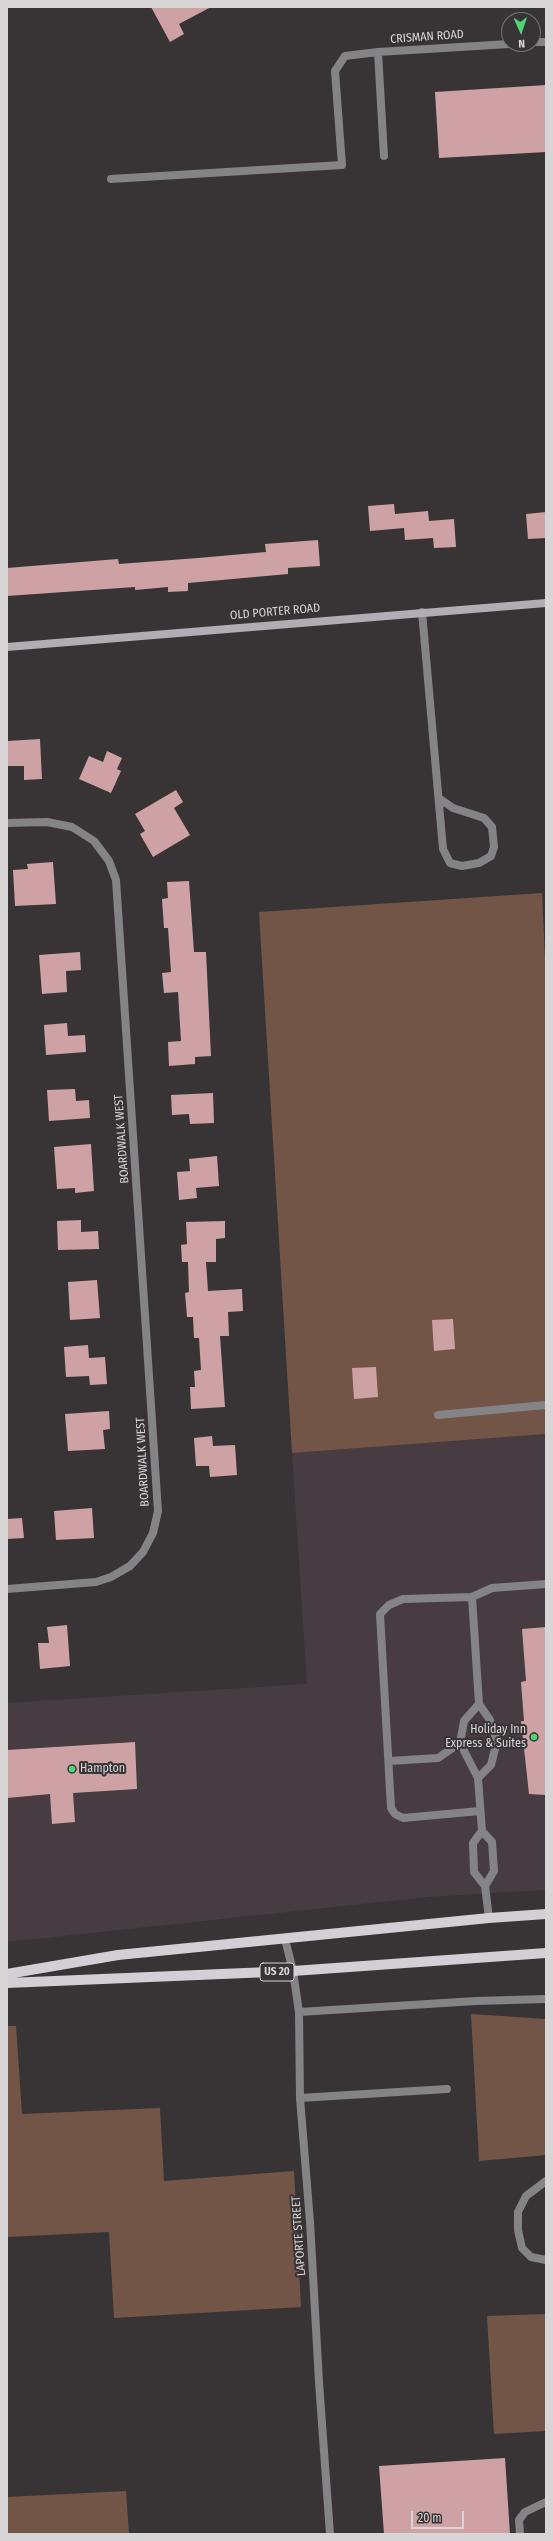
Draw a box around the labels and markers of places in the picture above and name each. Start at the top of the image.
place label: Holiday Inn Express & Suites [445,1723,526,1751]
marker: Holiday Inn Express & Suites [529,1732,539,1742]
place label: Hampton [80,1762,125,1776]
marker: Hampton [67,1764,77,1774]

